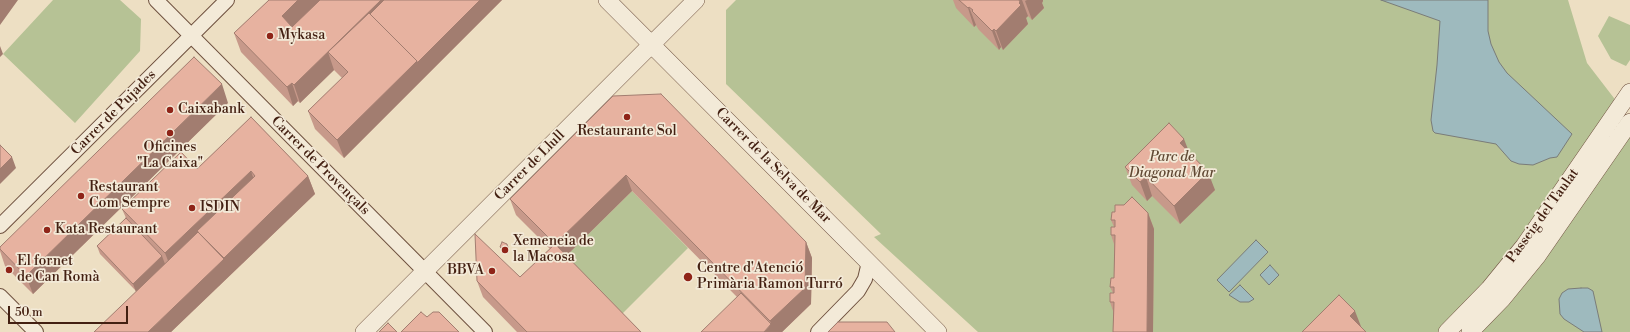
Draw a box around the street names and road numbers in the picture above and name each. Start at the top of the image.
street label: Carrer de Pujades [68,67,160,159]
street label: Carrer de la Selva de Mar [712,105,834,227]
street label: Carrer de Provençals [267,113,373,219]
street label: Carrer de Llull [491,127,569,205]
street label: Passeig del Taulat [1503,166,1583,266]

